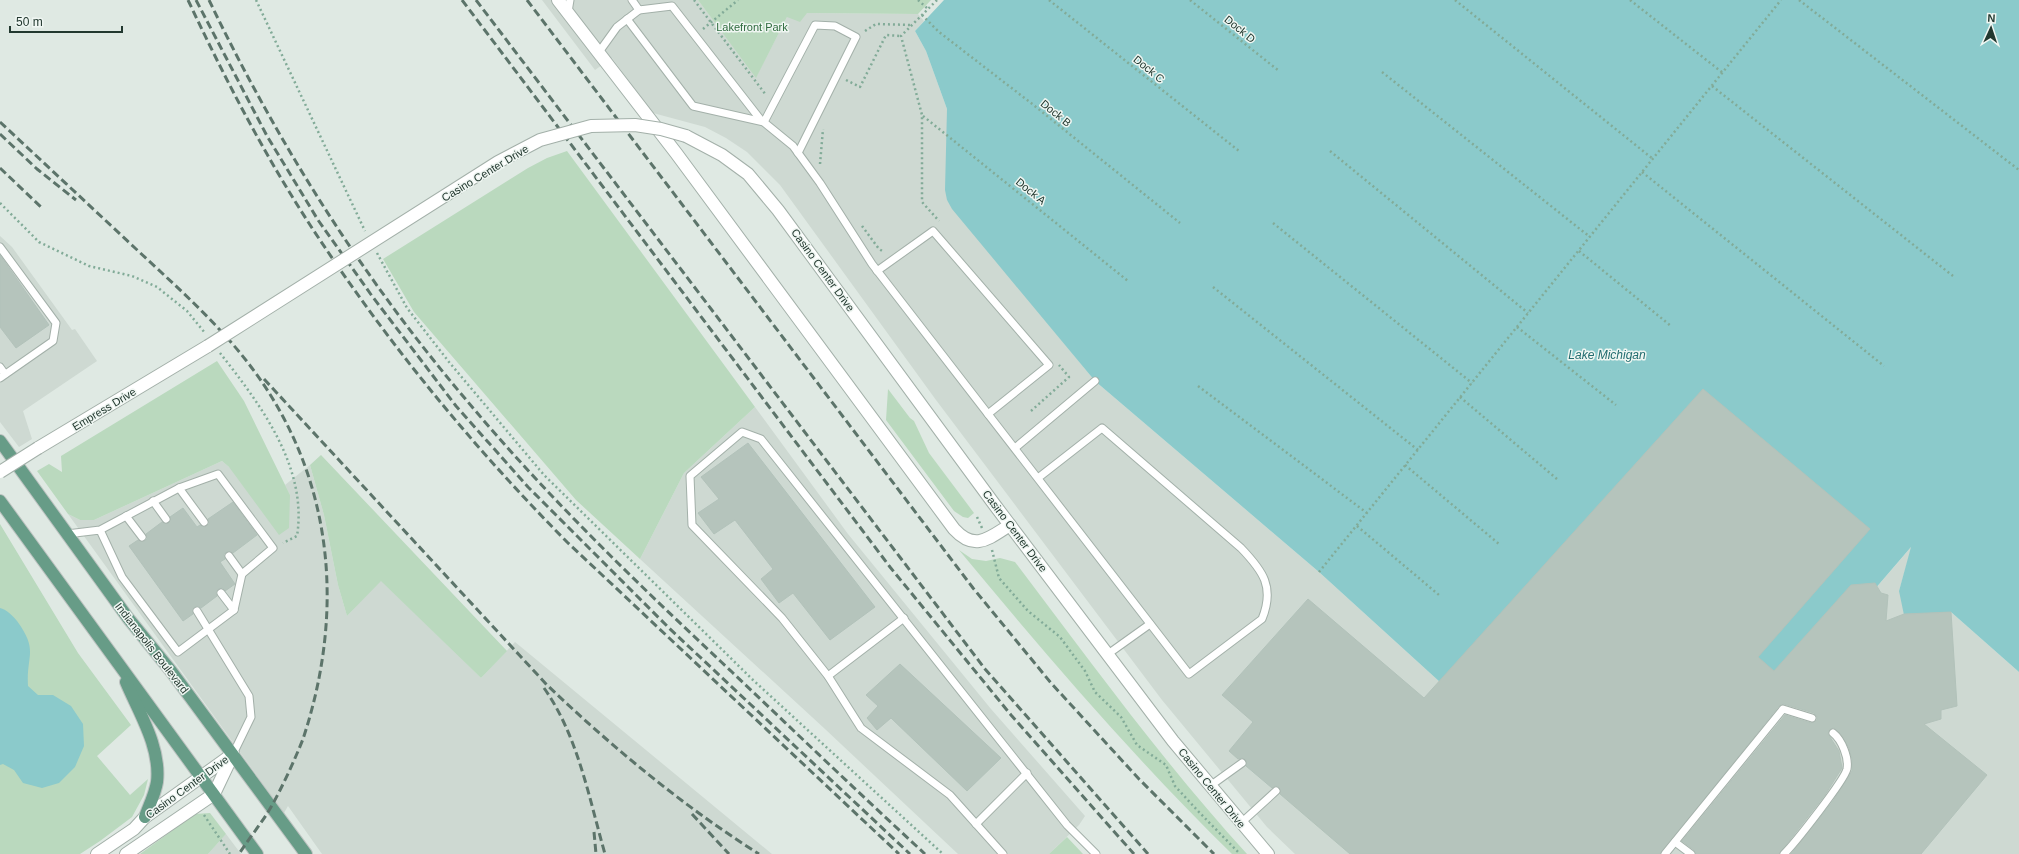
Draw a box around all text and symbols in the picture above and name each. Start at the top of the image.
scale bar [10,8,122,34]
north arrow [1971,8,2011,48]
text: N [1987,12,1996,24]
street label: Dock D [1222,13,1258,45]
text: 50 m [16,15,43,29]
park label: Lakefront Park [716,21,788,33]
street label: Dock C [1131,53,1167,85]
street label: Dock B [1038,97,1074,129]
street label: Casino Center Drive [439,142,531,204]
street label: Dock A [1014,175,1049,207]
street label: Casino Center Drive [789,226,857,314]
water label: Lake Michigan [1568,348,1646,362]
street label: Empress Drive [70,385,138,433]
street label: Casino Center Drive [980,488,1050,574]
street label: Indianapolis Boulevard [113,600,191,696]
street label: Casino Center Drive [1176,746,1248,830]
street label: Casino Center Drive [143,753,231,821]

